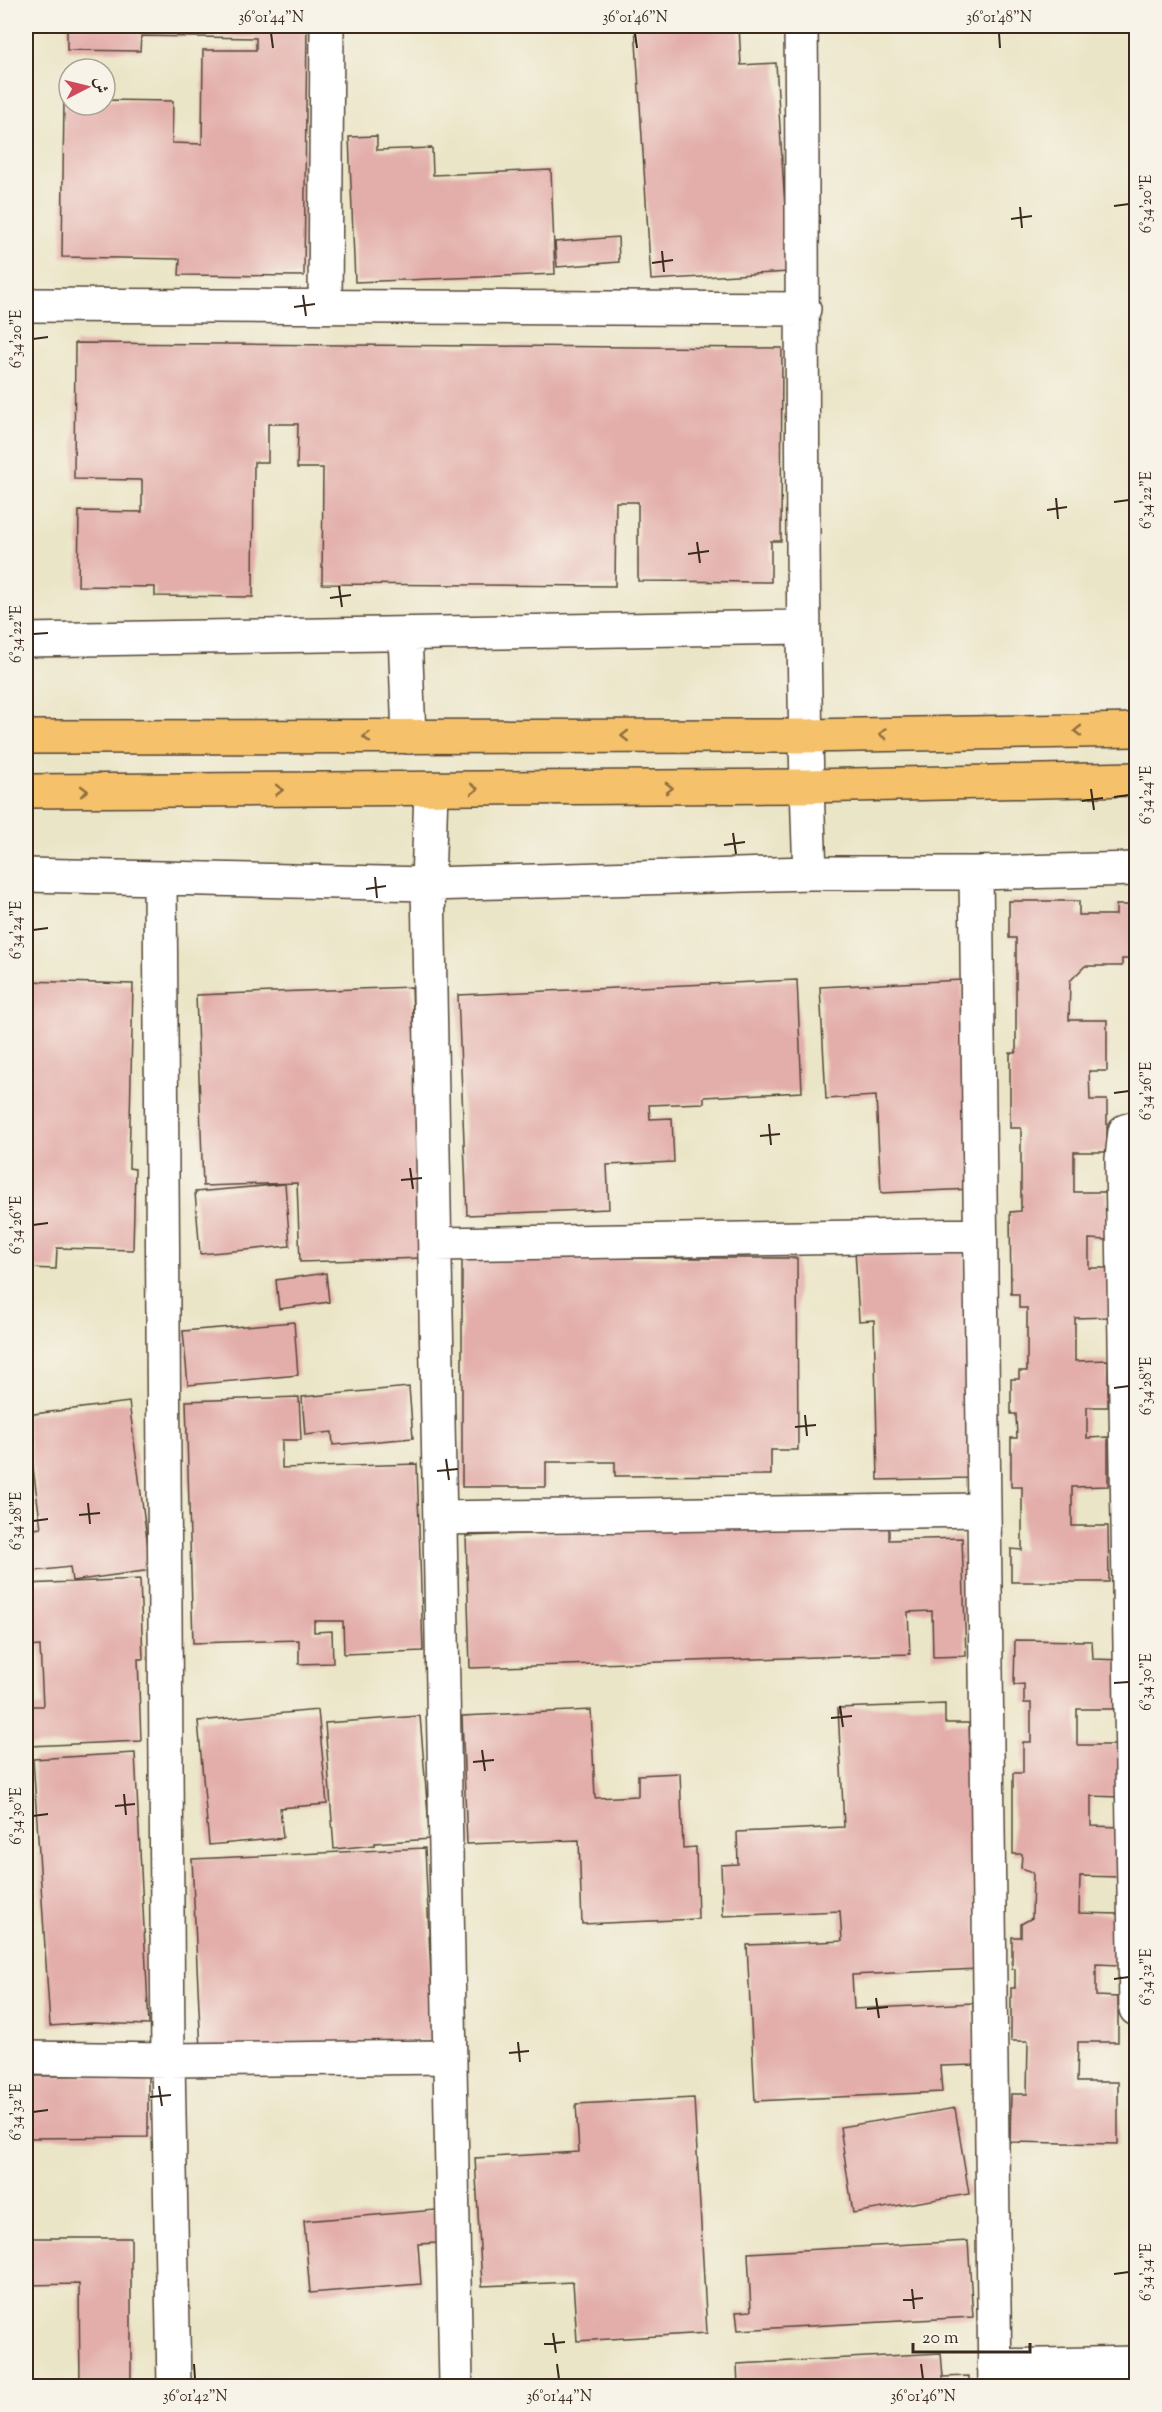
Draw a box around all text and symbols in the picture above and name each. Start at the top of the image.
text: 36°01'44"N [238,8,304,29]
text: 36°01'46"N [602,8,668,29]
text: 36°01'48"N [966,8,1032,29]
north arrow [57,57,117,117]
text: ش [87,76,112,95]
text: 6°34'20"E [1137,175,1158,233]
text: 6°34'20"E [7,310,28,368]
text: 6°34'22"E [1137,471,1158,529]
text: 6°34'22"E [7,605,28,663]
one-way arrow [1074,724,1083,737]
one-way arrow [879,728,888,741]
one-way arrow [621,730,630,742]
one-way arrow [363,731,372,743]
text: 6°34'24"E [1137,766,1158,824]
one-way arrow [664,782,673,794]
one-way arrow [469,783,478,795]
one-way arrow [274,784,283,796]
one-way arrow [79,785,88,797]
text: 6°34'24"E [7,901,28,959]
text: 6°34'26"E [1137,1062,1158,1120]
text: 6°34'26"E [7,1196,28,1254]
text: 6°34'28"E [1137,1357,1158,1415]
text: 6°34'28"E [7,1492,28,1550]
text: 6°34'30"E [1137,1653,1158,1711]
text: 6°34'30"E [7,1787,28,1845]
text: 6°34'32"E [1137,1948,1158,2006]
text: 6°34'32"E [7,2083,28,2141]
text: 6°34'34"E [1137,2243,1158,2301]
scale bar [913,2316,1030,2354]
text: 20 m [922,2326,959,2352]
text: 36°01'42"N [162,2387,228,2408]
text: 36°01'44"N [526,2387,592,2408]
text: 36°01'46"N [890,2387,956,2408]

